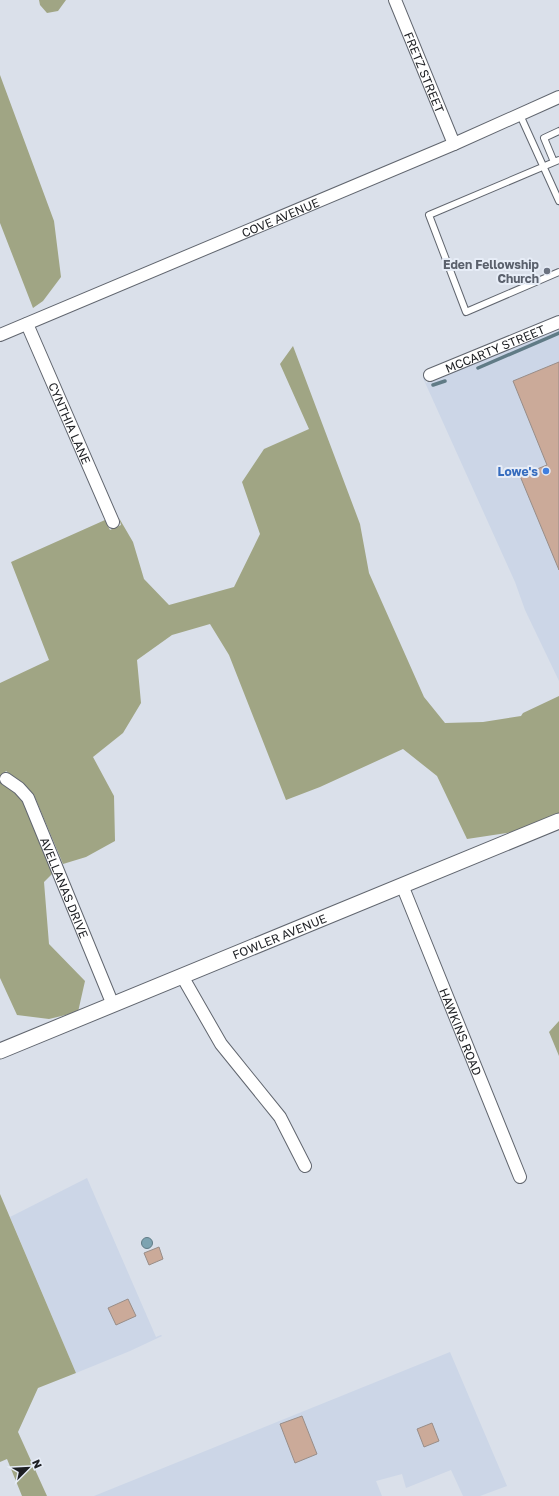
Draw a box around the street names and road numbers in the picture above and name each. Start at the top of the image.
street label: FRETZ STREET [401,30,448,115]
street label: COVE AVENUE [239,194,321,240]
street label: MCCARTY STREET [443,321,547,376]
street label: CYNTHIA LANE [46,380,94,466]
street label: AVELLANAS DRIVE [37,835,92,940]
street label: FOWLER AVENUE [230,910,329,962]
street label: HAWKINS ROAD [437,986,486,1077]

